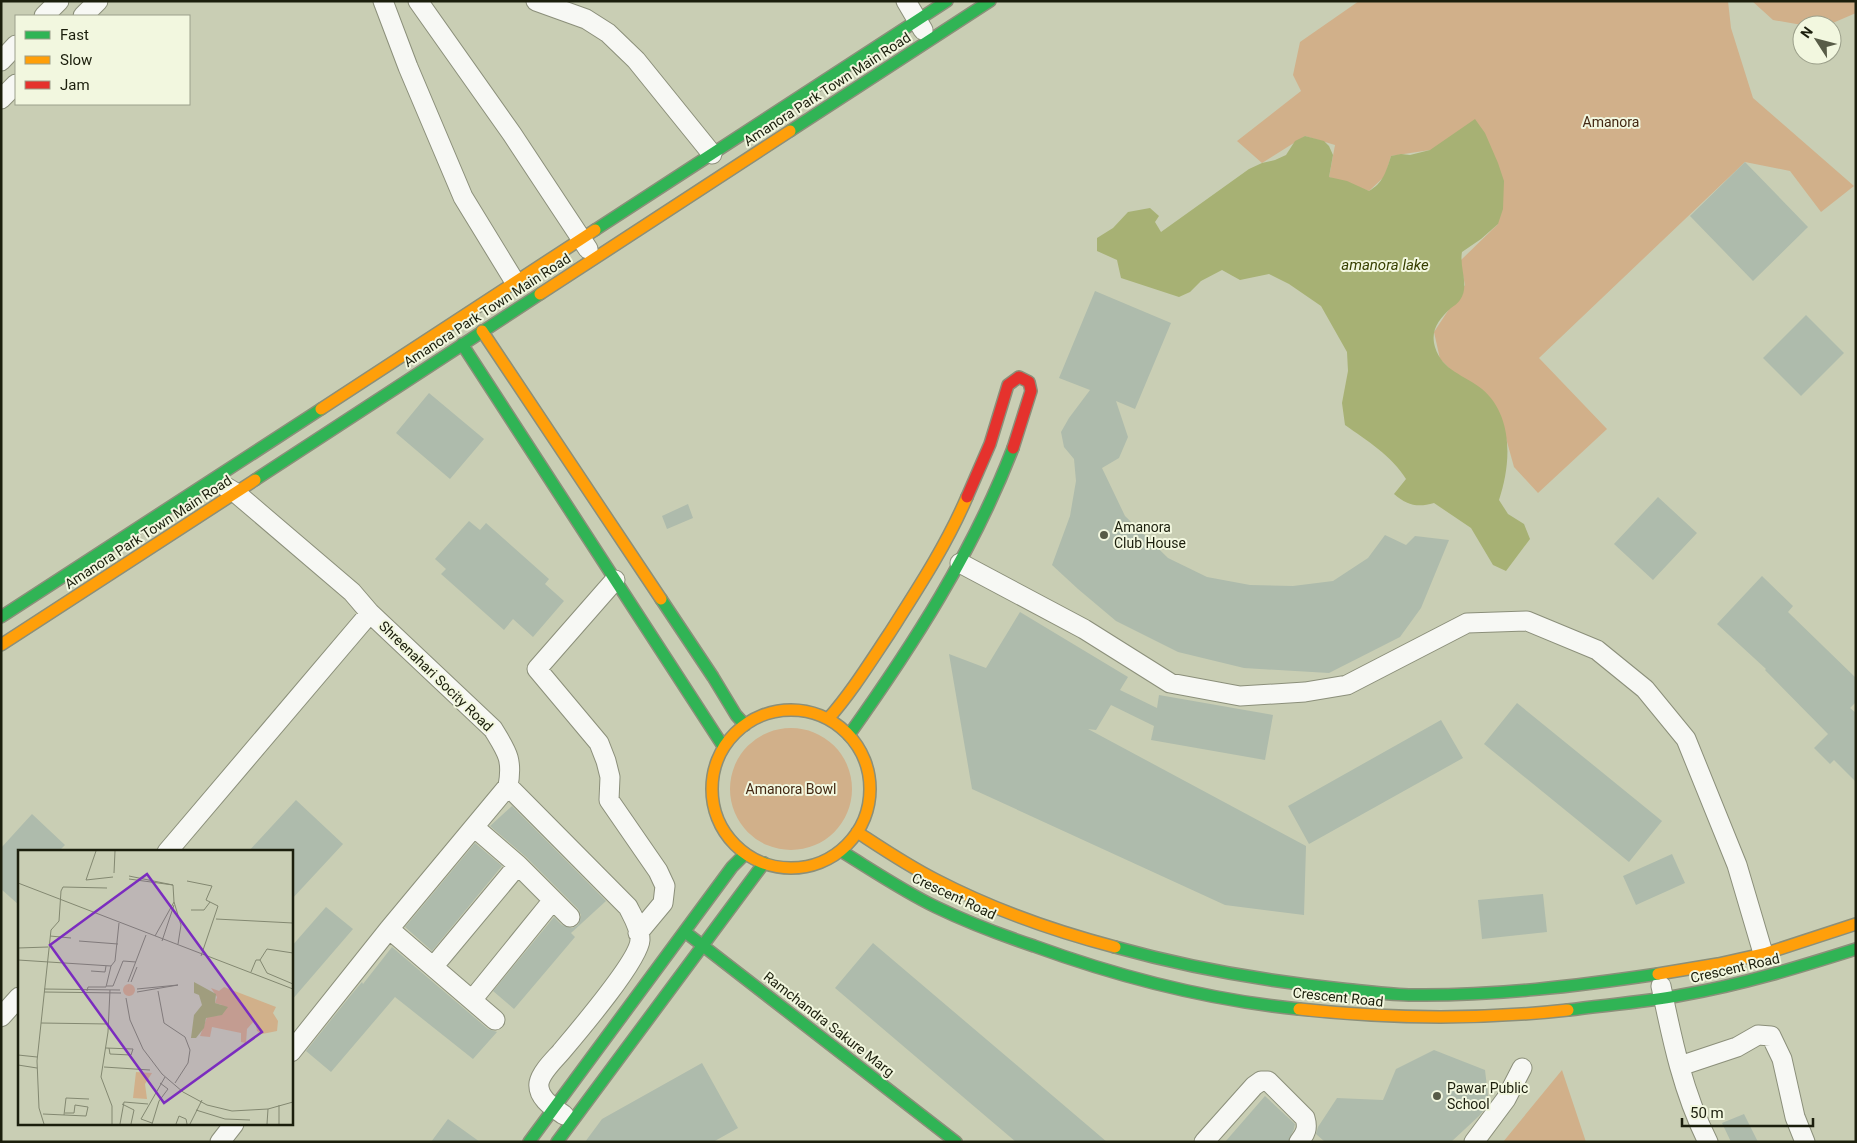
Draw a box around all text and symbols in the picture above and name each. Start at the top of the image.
legend [15,15,190,105]
north arrow [1792,15,1842,65]
text: N [1797,24,1816,41]
text: Fast [60,26,89,44]
street label: Amanora Park Town Main Road [741,29,913,149]
text: Slow [60,51,92,69]
text: Jam [60,76,90,94]
park label: Amanora [1583,114,1639,130]
street label: Amanora Park Town Main Road [401,250,573,370]
water label: amanora lake [1341,256,1429,274]
street label: Amanora Park Town Main Road [62,472,234,592]
place label: Amanora Club House [1114,519,1186,551]
marker: Amanora Club House [1098,529,1110,541]
street label: Shreenahari Socity Road [376,618,496,734]
park label: Amanora Bowl [746,781,836,797]
inset map [18,850,292,1126]
street label: Crescent Road [909,870,999,922]
street label: Crescent Road [1689,950,1781,986]
street label: Ramchandra Sakure Marg [761,968,897,1080]
street label: Crescent Road [1292,984,1384,1010]
place label: Pawar Public School [1447,1080,1528,1112]
marker: Pawar Public School [1431,1090,1443,1102]
scale bar [1682,1096,1813,1128]
text: 50 m [1690,1104,1724,1122]

